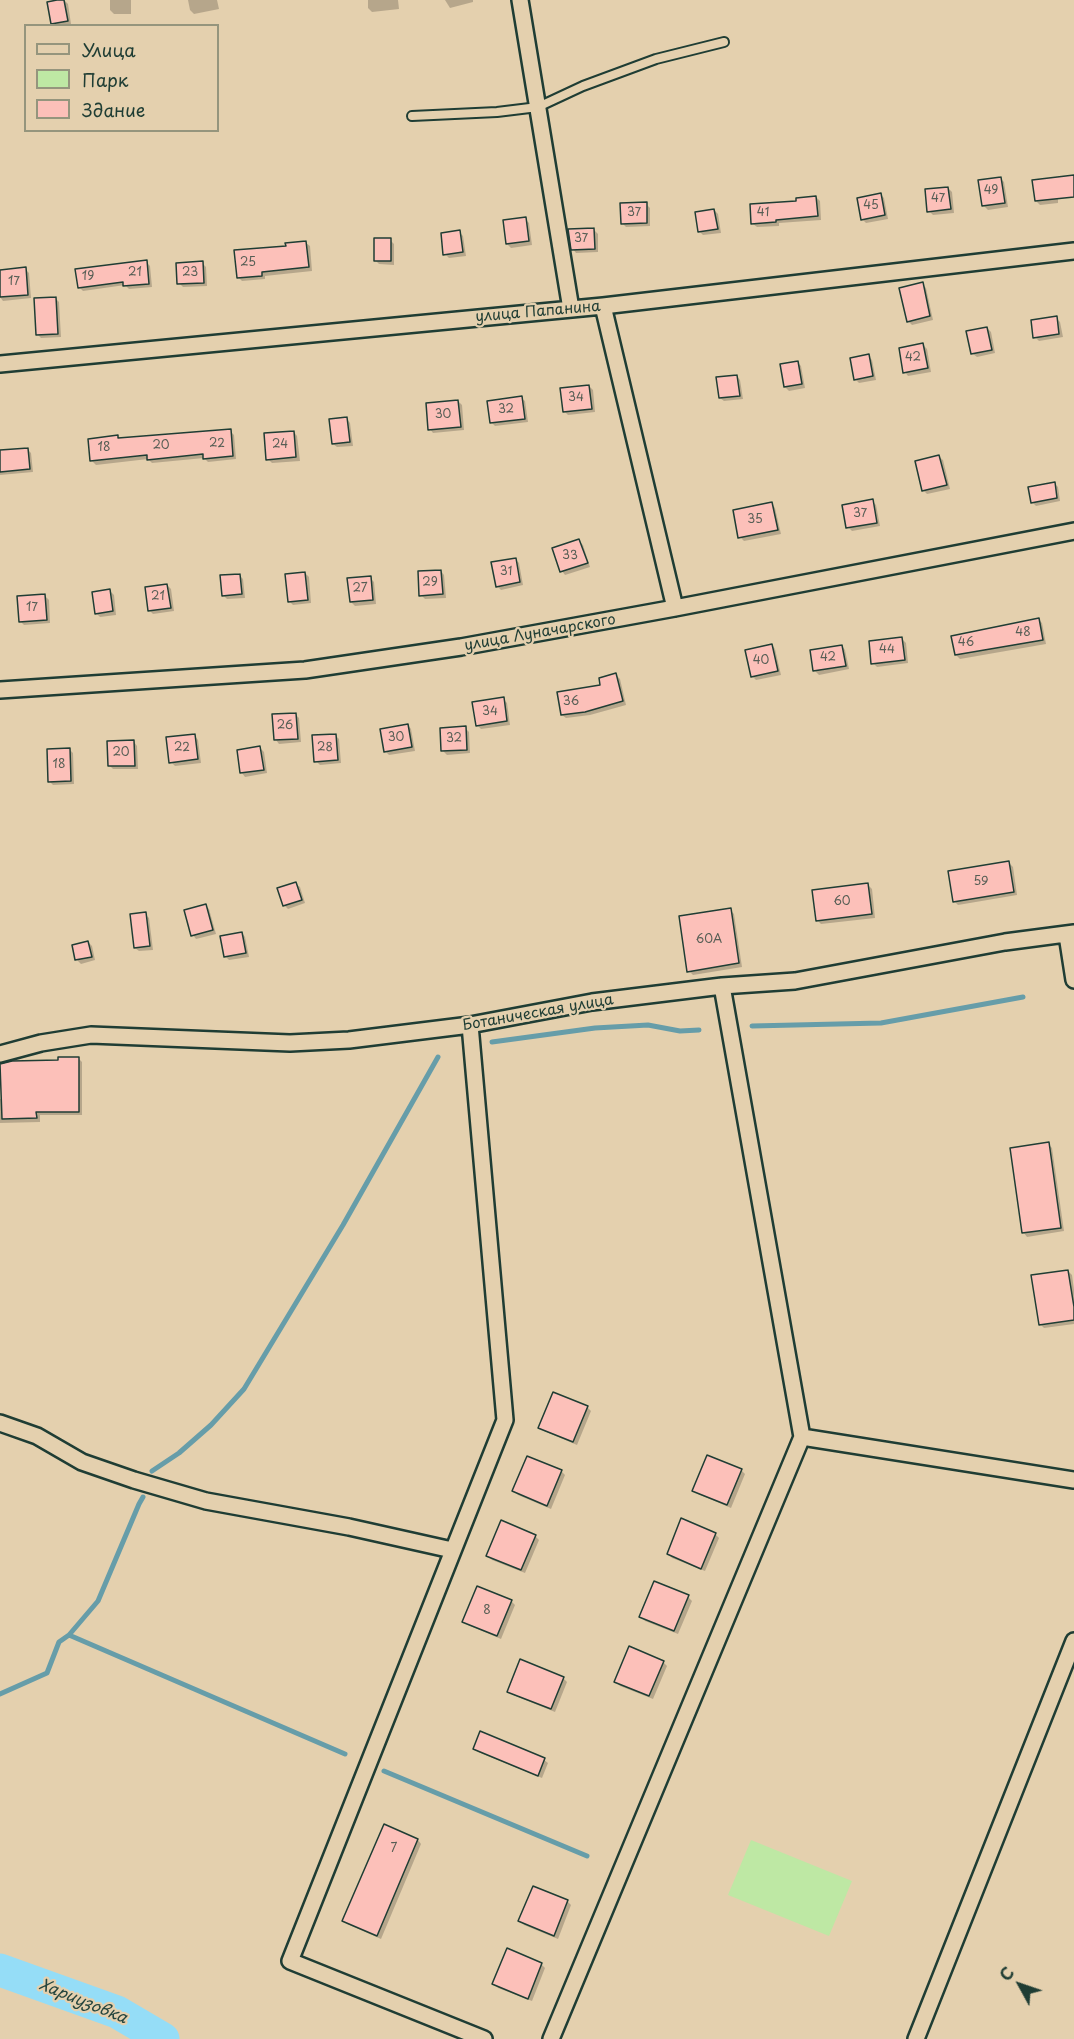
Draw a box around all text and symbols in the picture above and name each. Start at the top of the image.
legend [24,24,219,132]
text: Улица [82,36,136,63]
text: Парк [82,66,128,93]
text: Здание [82,96,145,123]
house number: 49 [984,184,998,198]
house number: 47 [931,192,945,206]
house number: 45 [863,199,879,213]
house number: 37 [627,206,641,220]
house number: 41 [757,206,769,220]
house number: 37 [574,232,588,246]
house number: 25 [240,256,256,270]
house number: 21 [128,266,142,280]
house number: 23 [182,266,198,280]
house number: 19 [82,270,94,284]
house number: 17 [8,275,20,289]
street label: улица Папанина [475,298,601,326]
house number: 42 [905,351,921,365]
house number: 34 [568,391,584,405]
house number: 32 [498,403,514,417]
house number: 30 [435,408,451,422]
house number: 22 [209,437,225,451]
house number: 24 [272,438,288,452]
house number: 20 [152,439,170,453]
house number: 18 [98,441,110,455]
house number: 37 [853,507,867,521]
house number: 35 [747,513,763,527]
house number: 33 [562,549,578,563]
house number: 31 [500,565,512,579]
house number: 29 [422,576,438,590]
house number: 27 [353,582,367,596]
house number: 21 [151,590,165,604]
house number: 17 [26,601,38,615]
street label: улица Луначарского [463,611,617,655]
house number: 48 [1015,626,1031,640]
house number: 46 [958,636,974,650]
house number: 44 [879,643,895,657]
house number: 42 [820,651,836,665]
house number: 40 [753,654,769,668]
house number: 36 [563,695,579,709]
house number: 34 [482,705,498,719]
house number: 26 [277,719,293,733]
house number: 30 [388,731,404,745]
house number: 32 [446,732,462,746]
house number: 22 [174,741,190,755]
house number: 28 [317,741,333,755]
house number: 20 [112,746,130,760]
house number: 18 [53,758,65,772]
house number: 59 [974,875,988,889]
house number: 60 [833,895,851,909]
house number: 60А [696,933,722,947]
street label: Ботаническая улица [461,991,615,1035]
house number: 8 [483,1604,491,1618]
house number: 7 [391,1842,397,1856]
north arrow [990,1955,1050,2015]
text: С [993,1961,1019,1986]
water label: Хариузовка [36,1976,130,2028]

